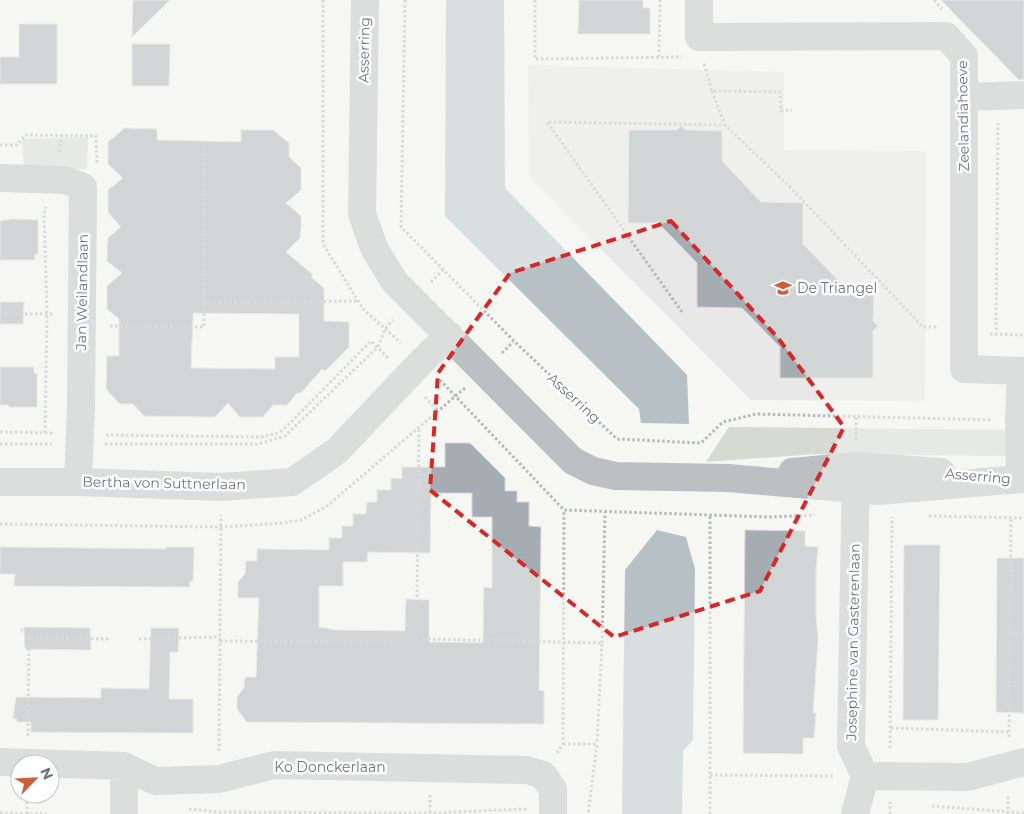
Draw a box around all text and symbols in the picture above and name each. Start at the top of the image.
street label: Asserring [354,17,374,83]
street label: Zeelandiahoeve [953,60,973,172]
street label: Jan Weilandlaan [72,234,92,351]
school or university icon: De Triangel [773,278,793,298]
place label: De Triangel [797,279,877,297]
street label: Asserring [544,369,604,427]
street label: Asserring [944,464,1012,488]
street label: Bertha von Suttnerlaan [82,473,246,493]
street label: Josephine van Gasterenlaan [842,543,864,742]
north arrow [10,754,60,804]
street label: Ko Donckerlaan [274,758,386,776]
text: N [36,765,57,783]

